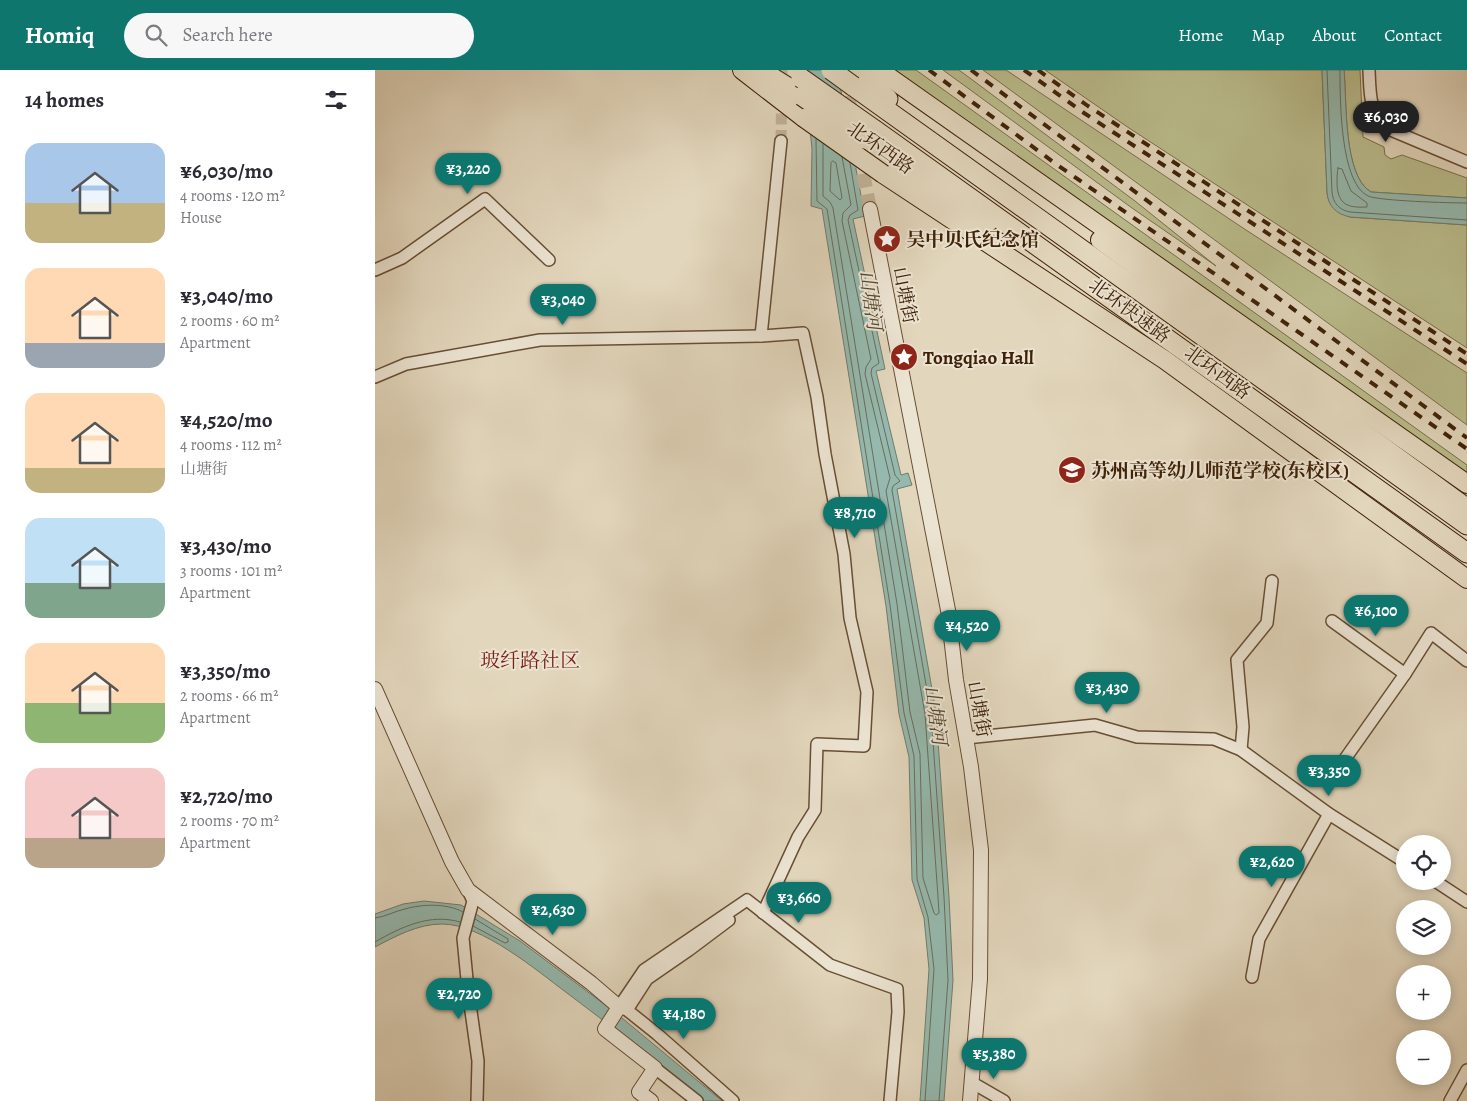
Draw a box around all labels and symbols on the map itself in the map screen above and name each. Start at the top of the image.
pin: ¥6,030 [1345,100,1427,143]
street label: 北环西路 [842,115,919,180]
pin: ¥3,220 [427,152,509,195]
place icon: 吴中贝氏纪念馆 [872,224,902,254]
place label: 吴中贝氏纪念馆 [906,227,1039,253]
street label: 山塘街 [887,265,923,326]
water label: 山塘河 [853,268,888,335]
street label: 北环快速路 [1083,272,1175,349]
pin: ¥3,040 [522,284,604,326]
street label: 北环西路 [1179,340,1256,406]
place icon: Tongqiao Hall [889,342,919,372]
place label: Tongqiao Hall [923,345,1034,371]
school or university icon: 苏州高等幼儿师范学校(东校区) [1057,455,1087,485]
place label: 苏州高等幼儿师范学校(东校区) [1091,458,1349,484]
pin: ¥8,710 [814,496,896,539]
pin: ¥6,100 [1335,594,1417,637]
pin: ¥4,520 [926,610,1008,652]
district label: 玻纤路社区 [480,647,580,674]
pin: ¥3,430 [1066,672,1148,714]
street label: 山塘街 [961,679,997,740]
water label: 山塘河 [918,683,953,750]
pin: ¥3,350 [1288,754,1370,797]
pin: ¥2,620 [1231,846,1313,888]
pin: ¥3,660 [758,882,840,924]
pin: ¥2,630 [512,894,594,936]
pin: ¥2,720 [418,978,500,1020]
pin: ¥4,180 [643,998,725,1040]
pin: ¥5,380 [953,1038,1035,1080]

